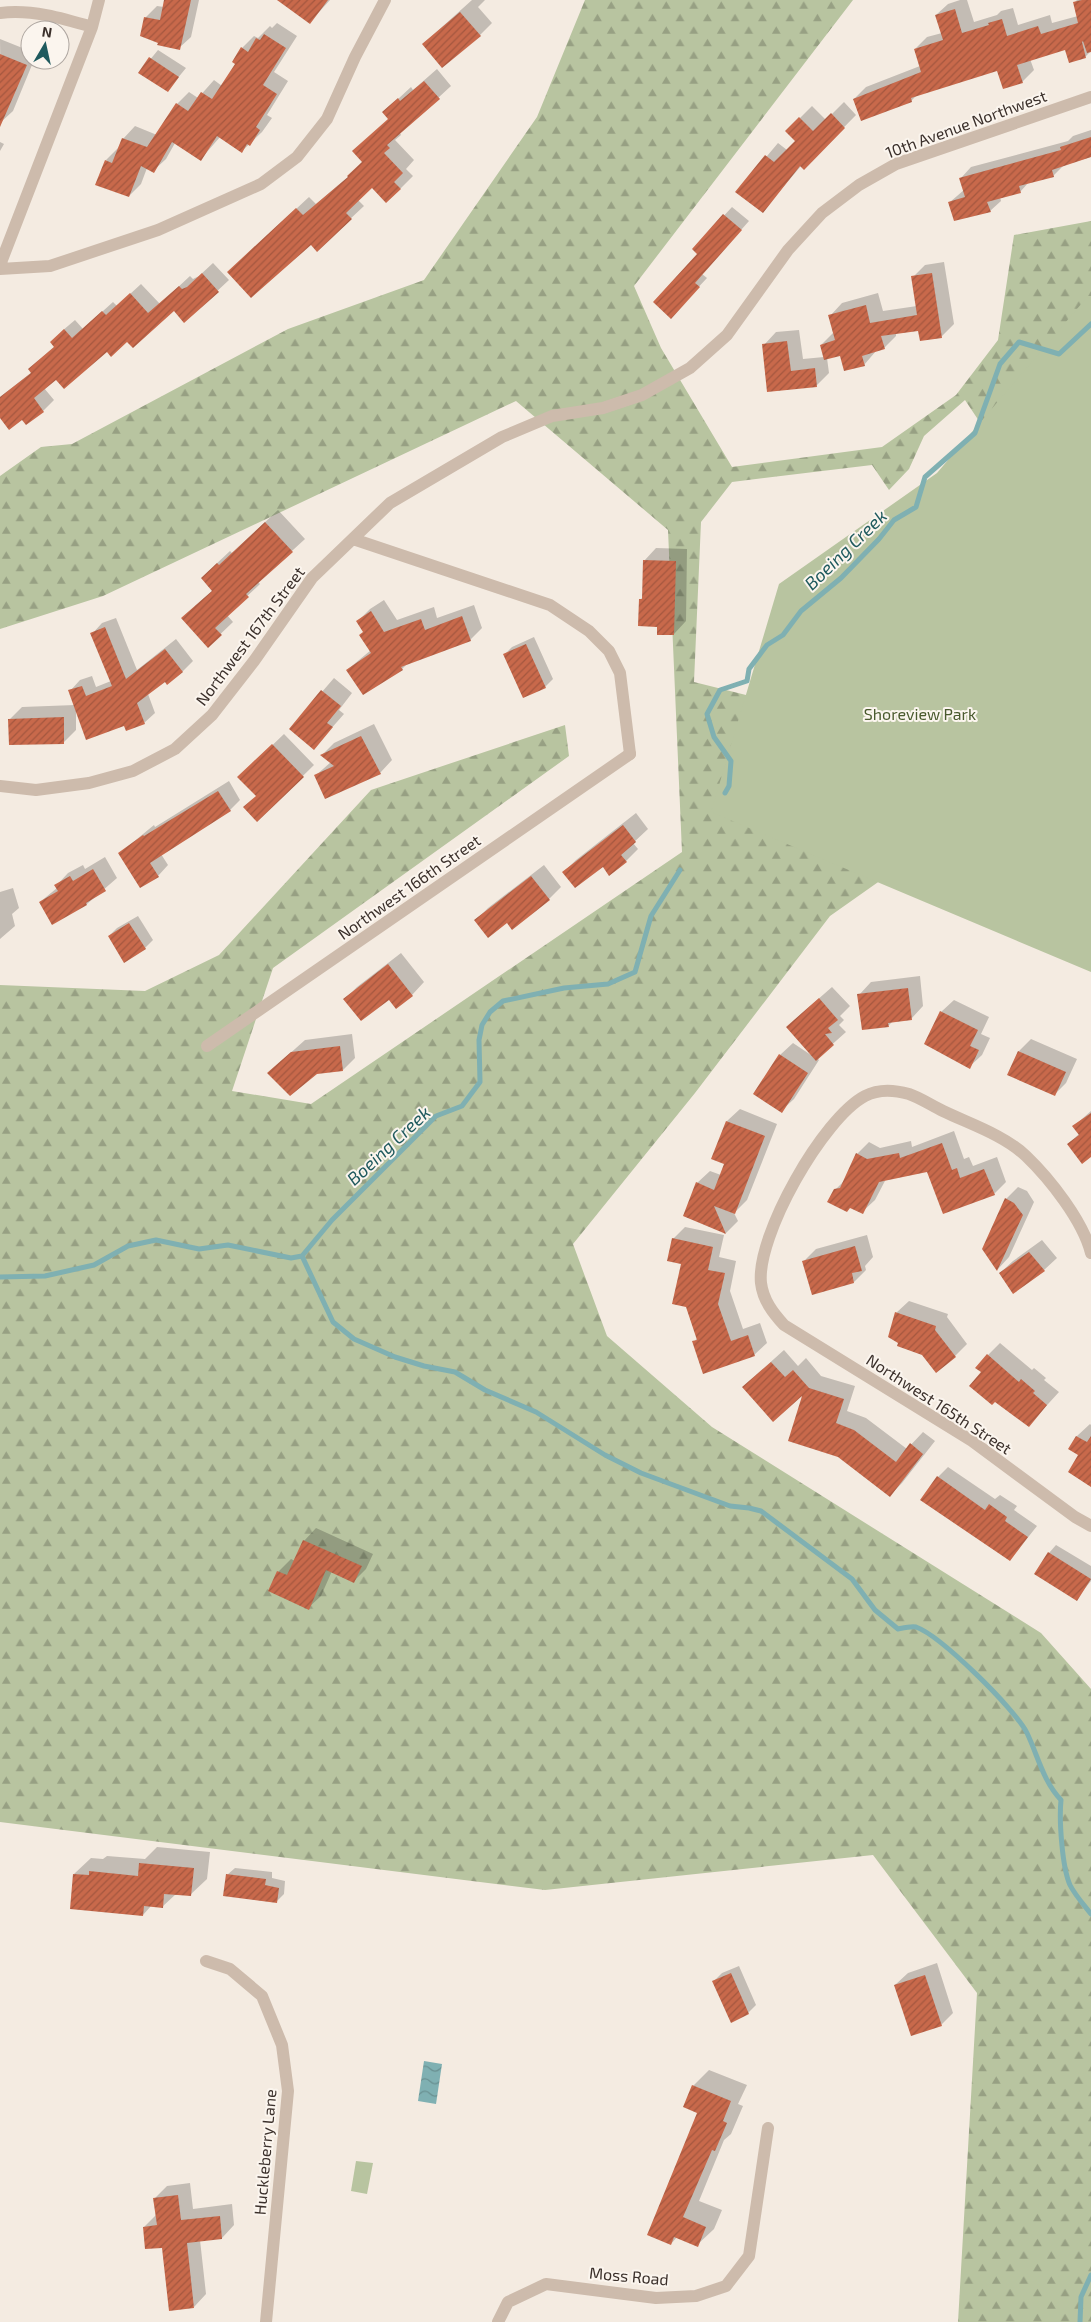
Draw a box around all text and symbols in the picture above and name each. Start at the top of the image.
north arrow [20,20,70,70]
text: N [41,22,53,41]
street label: 10th Avenue Northwest [883,86,1049,162]
water label: Boeing Creek [800,505,891,594]
street label: Northwest 167th Street [191,563,308,709]
park label: Shoreview Park [864,704,976,723]
street label: Northwest 166th Street [334,830,484,943]
water label: Boeing Creek [342,1101,435,1189]
street label: Northwest 165th Street [863,1350,1015,1458]
street label: Huckleberry Lane [250,2088,279,2216]
street label: Moss Road [588,2263,670,2288]

